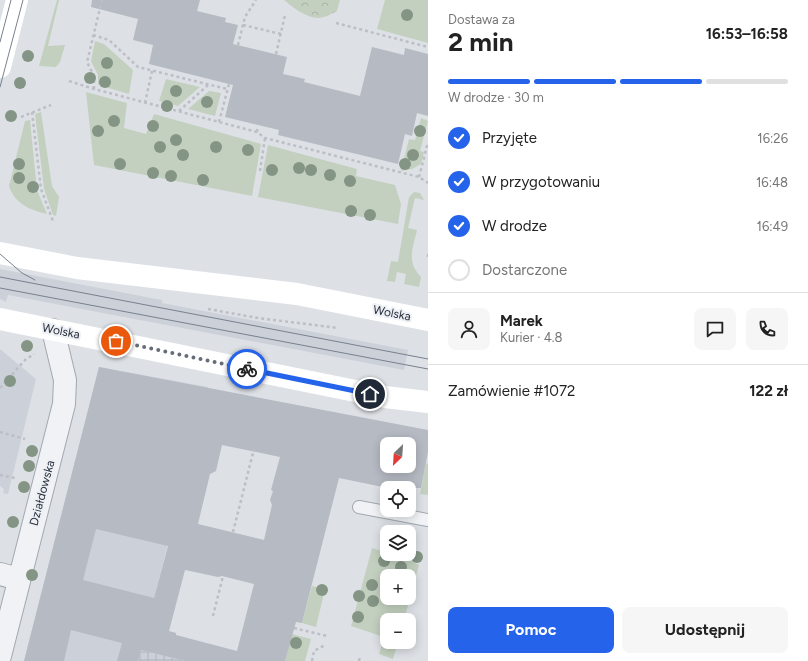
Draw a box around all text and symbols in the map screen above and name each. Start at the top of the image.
text: Dostawa za [448,12,515,27]
text: 16:53–16:58 [706,25,788,43]
text: 2 min [448,26,514,58]
text: W drodze · 30 m [448,90,544,105]
icon: check [448,127,470,149]
text: Przyjęte [482,129,537,147]
text: 16:26 [757,131,788,146]
icon: check [448,171,470,193]
text: W przygotowaniu [482,173,600,191]
text: 16:48 [756,175,788,190]
icon: check [448,215,470,237]
text: W drodze [482,217,547,235]
text: 16:49 [757,219,788,234]
text: Dostarczone [482,261,567,279]
street label: Wolska [372,302,412,324]
button: person [448,308,490,350]
button: chat [694,308,736,350]
button: phone [746,308,788,350]
text: Marek [500,312,543,330]
street label: Wolska [41,320,81,342]
pin [99,324,133,358]
icon: bag [105,330,127,352]
text: Kurier · 4.8 [500,330,563,345]
courier [227,349,267,389]
icon: bike [236,358,258,380]
pin [353,377,387,411]
text: Zamówienie #1072 [448,382,575,400]
text: 122 zł [749,382,788,400]
icon: home [359,383,381,405]
north arrow [380,437,416,473]
map controls [380,437,416,649]
street label: Działdowska [27,459,57,527]
button: locate [380,481,416,517]
button: layers [380,525,416,561]
button: + [380,569,416,605]
button: Pomoc [448,607,614,653]
button: Udostępnij [622,607,788,653]
button: − [380,613,416,649]

